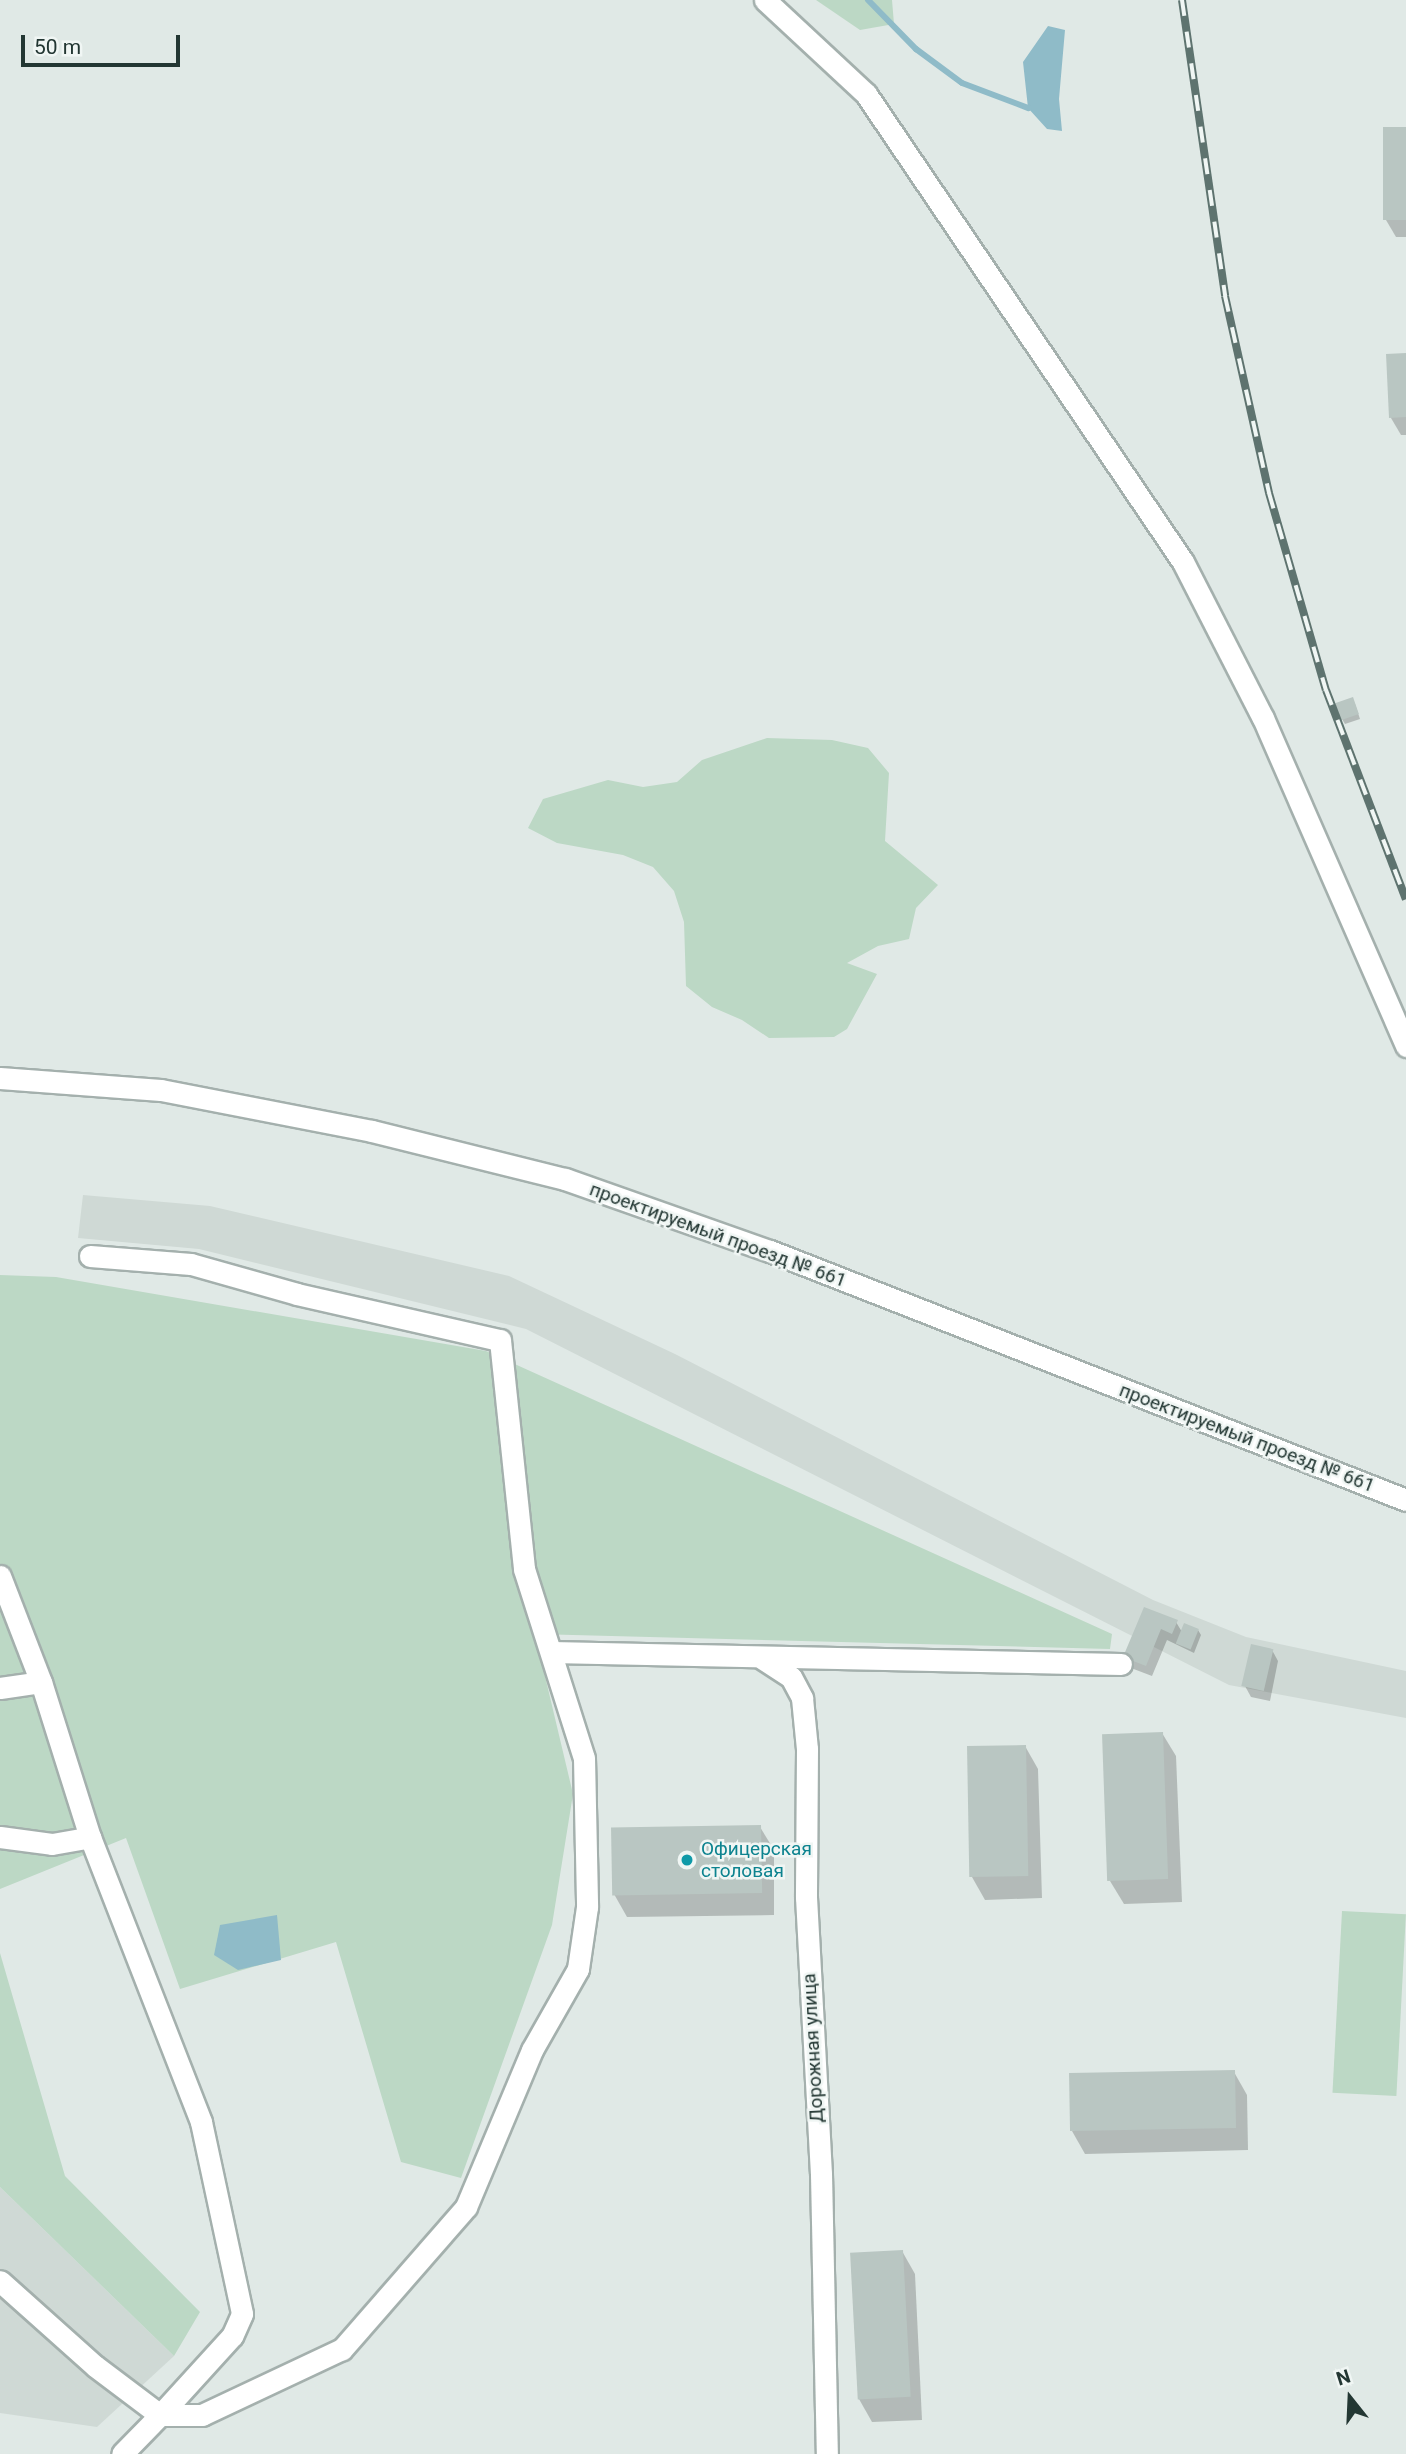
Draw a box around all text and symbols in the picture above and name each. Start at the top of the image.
scale bar [24,21,184,65]
text: 50 m [34,35,81,59]
street label: проектируемый проезд № 661 [586,1178,850,1292]
street label: проектируемый проезд № 661 [1116,1379,1378,1497]
place label: Офицерская столовая [701,1838,812,1882]
marker: Офицерская столовая [679,1852,695,1868]
street label: Дорожная улица [798,1973,828,2123]
north arrow [1315,2363,1385,2433]
text: N [1333,2365,1353,2391]

